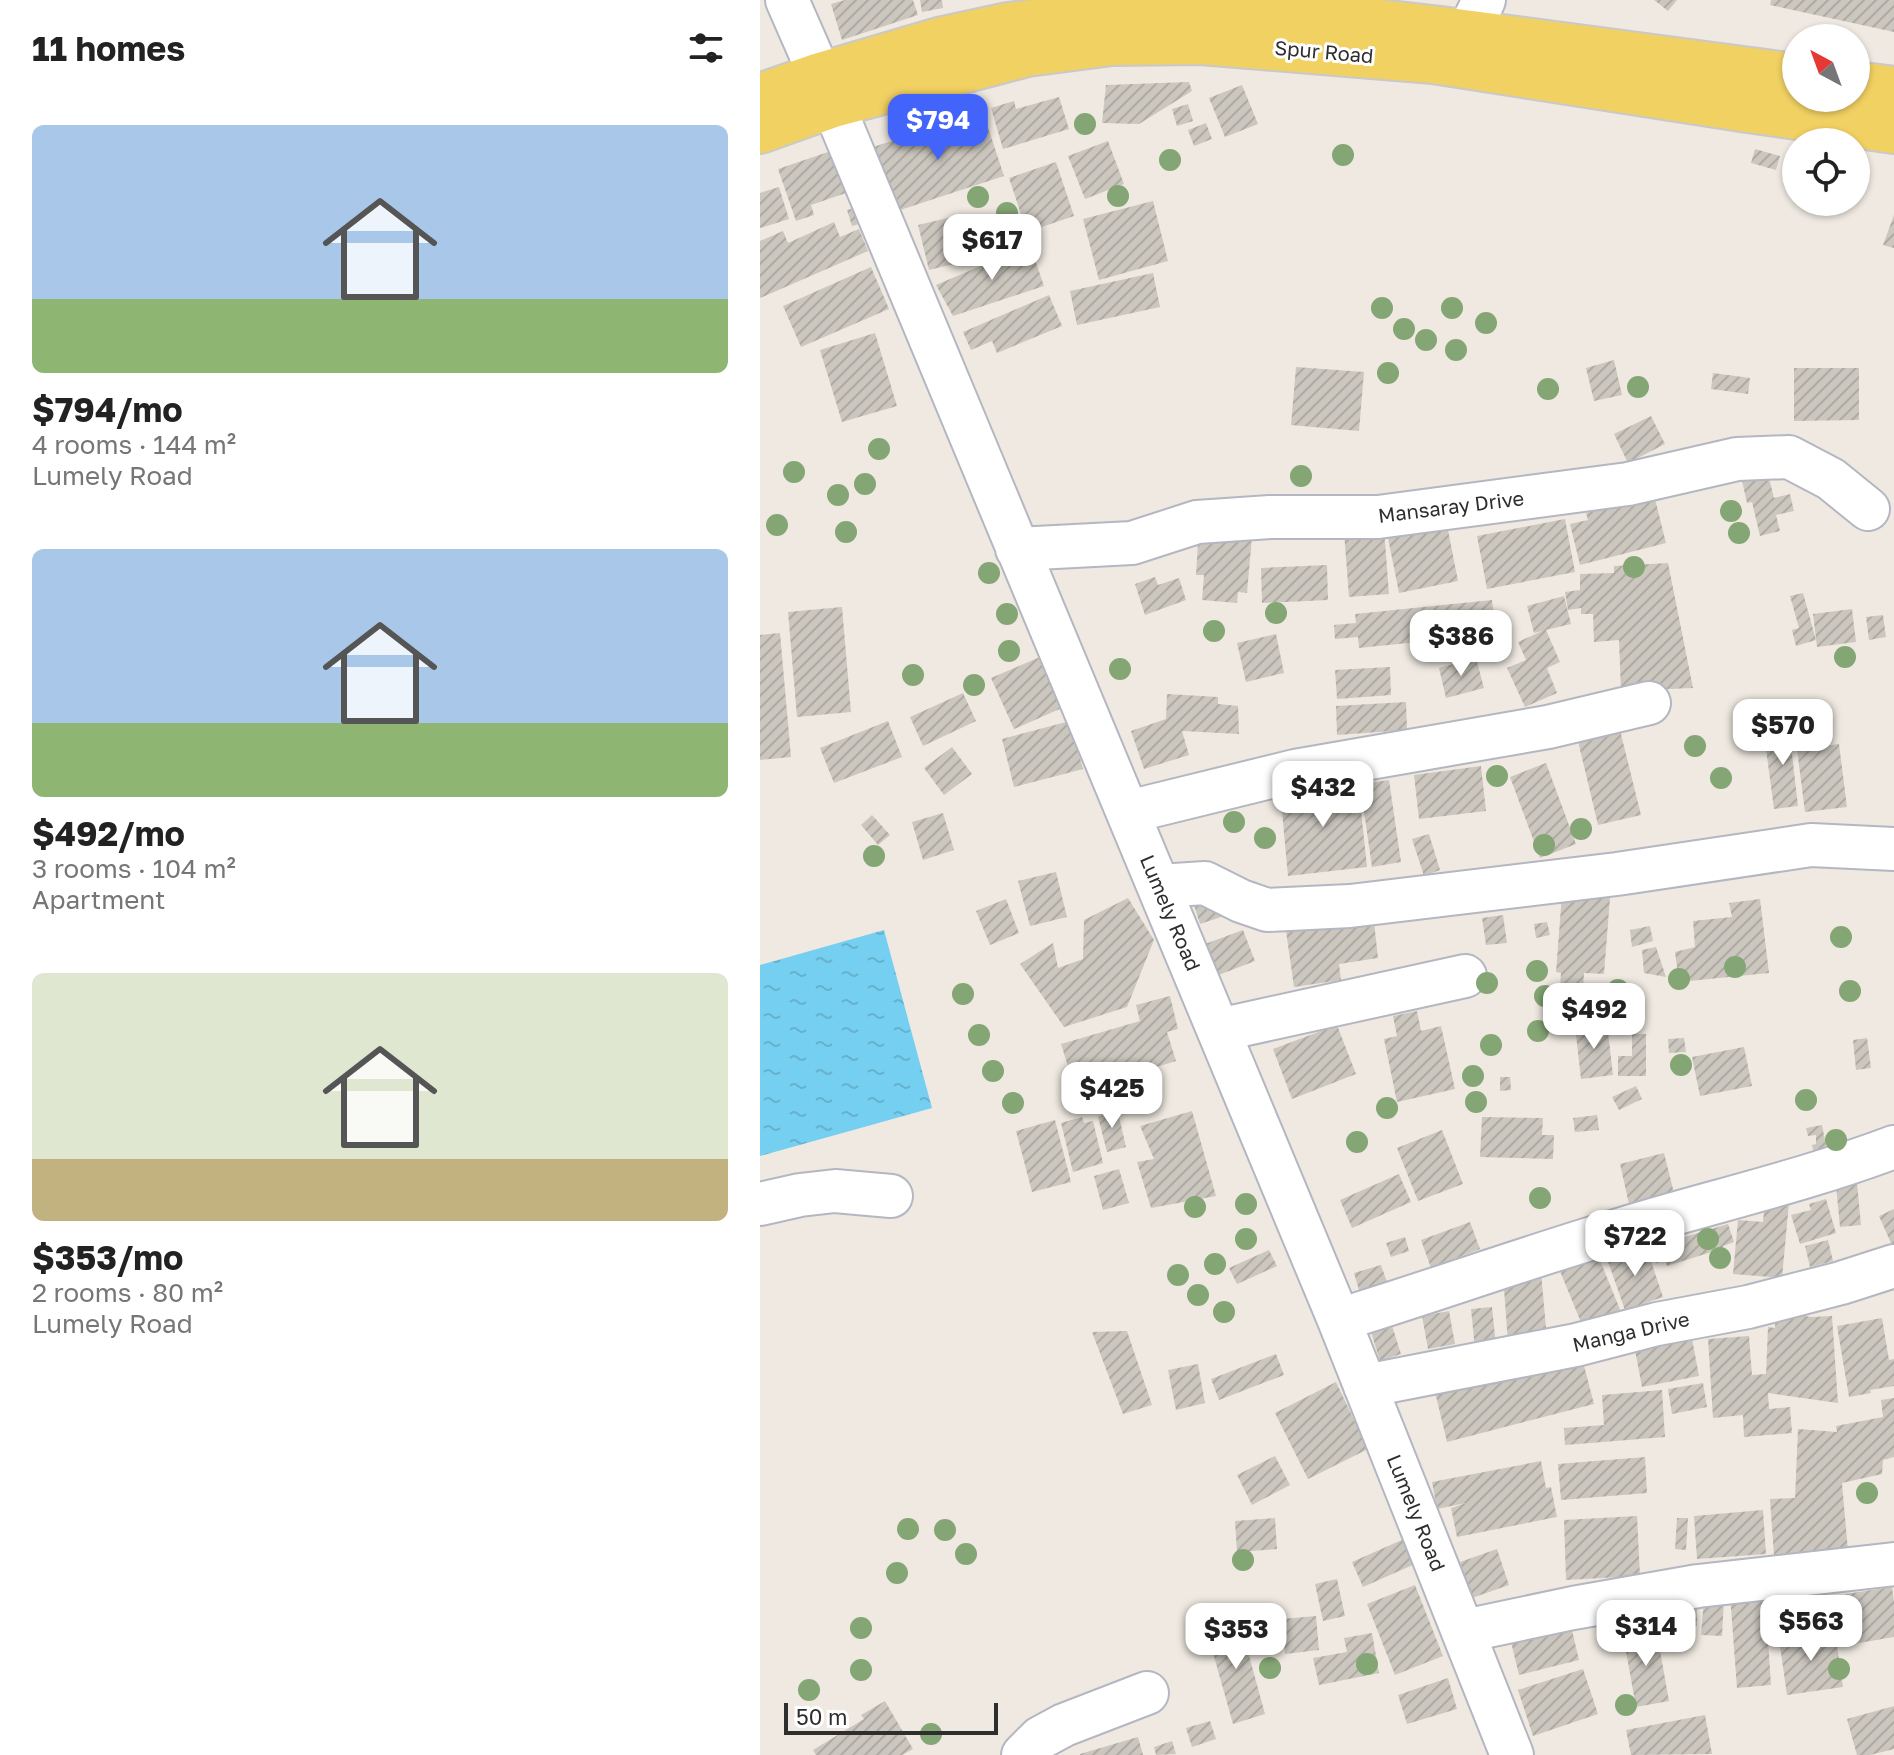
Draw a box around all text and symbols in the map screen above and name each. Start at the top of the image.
north arrow [1782,24,1870,112]
map controls [1782,24,1870,216]
icon: filters [684,26,728,70]
text: 11 homes [32,28,185,68]
street label: Spur Road [1274,35,1374,67]
pin: $794 [891,94,985,162]
text: $794 [906,104,970,135]
button: locate [1782,128,1870,216]
icon: home [308,177,452,321]
pin: $617 [945,214,1039,282]
text: $617 [961,224,1023,255]
text: $794/mo [32,389,183,429]
text: 4 rooms · 144 m² [32,429,236,460]
text: Lumely Road [32,460,193,491]
street label: Mansaray Drive [1376,485,1525,527]
icon: home [308,601,452,745]
pin: $386 [1414,610,1508,678]
text: $386 [1428,620,1494,651]
pin: $570 [1736,699,1830,767]
text: $570 [1751,709,1815,740]
pin: $432 [1276,761,1370,829]
text: $432 [1290,771,1356,802]
text: $492/mo [32,813,185,853]
street label: Lumely Road [1136,851,1206,974]
text: 3 rooms · 104 m² [32,853,236,884]
text: Apartment [32,884,165,915]
pin: $492 [1547,983,1641,1051]
text: $492 [1561,993,1627,1024]
icon: home [308,1025,452,1169]
pin: $425 [1065,1062,1159,1130]
text: $425 [1079,1072,1145,1103]
pin: $722 [1588,1210,1682,1278]
text: $722 [1603,1220,1667,1251]
text: $353/mo [32,1237,183,1277]
text: 2 rooms · 80 m² [32,1277,223,1308]
street label: Manga Drive [1570,1306,1691,1356]
text: Lumely Road [32,1308,193,1339]
street label: Lumely Road [1383,1451,1451,1574]
pin: $563 [1764,1595,1858,1663]
pin: $314 [1599,1600,1693,1668]
pin: $353 [1189,1603,1283,1671]
text: $563 [1778,1605,1844,1636]
text: $314 [1615,1610,1677,1641]
text: $353 [1203,1613,1269,1644]
scale bar [784,1699,998,1735]
text: 50 m [796,1703,847,1730]

